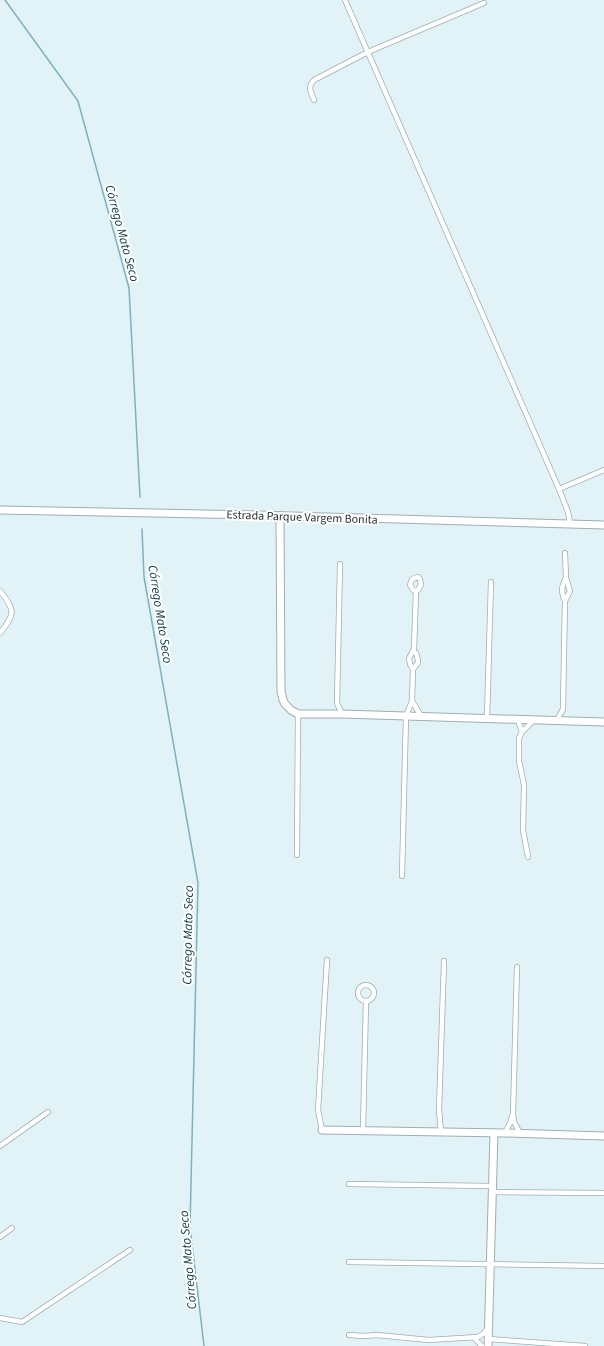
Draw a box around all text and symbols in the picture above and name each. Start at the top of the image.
water label: Córrego Mato Seco [100,183,144,284]
street label: Estrada Parque Vargem Bonita [226,506,378,529]
water label: Córrego Mato Seco [143,564,177,665]
water label: Córrego Mato Seco [178,885,198,985]
water label: Córrego Mato Seco [175,1209,201,1310]

